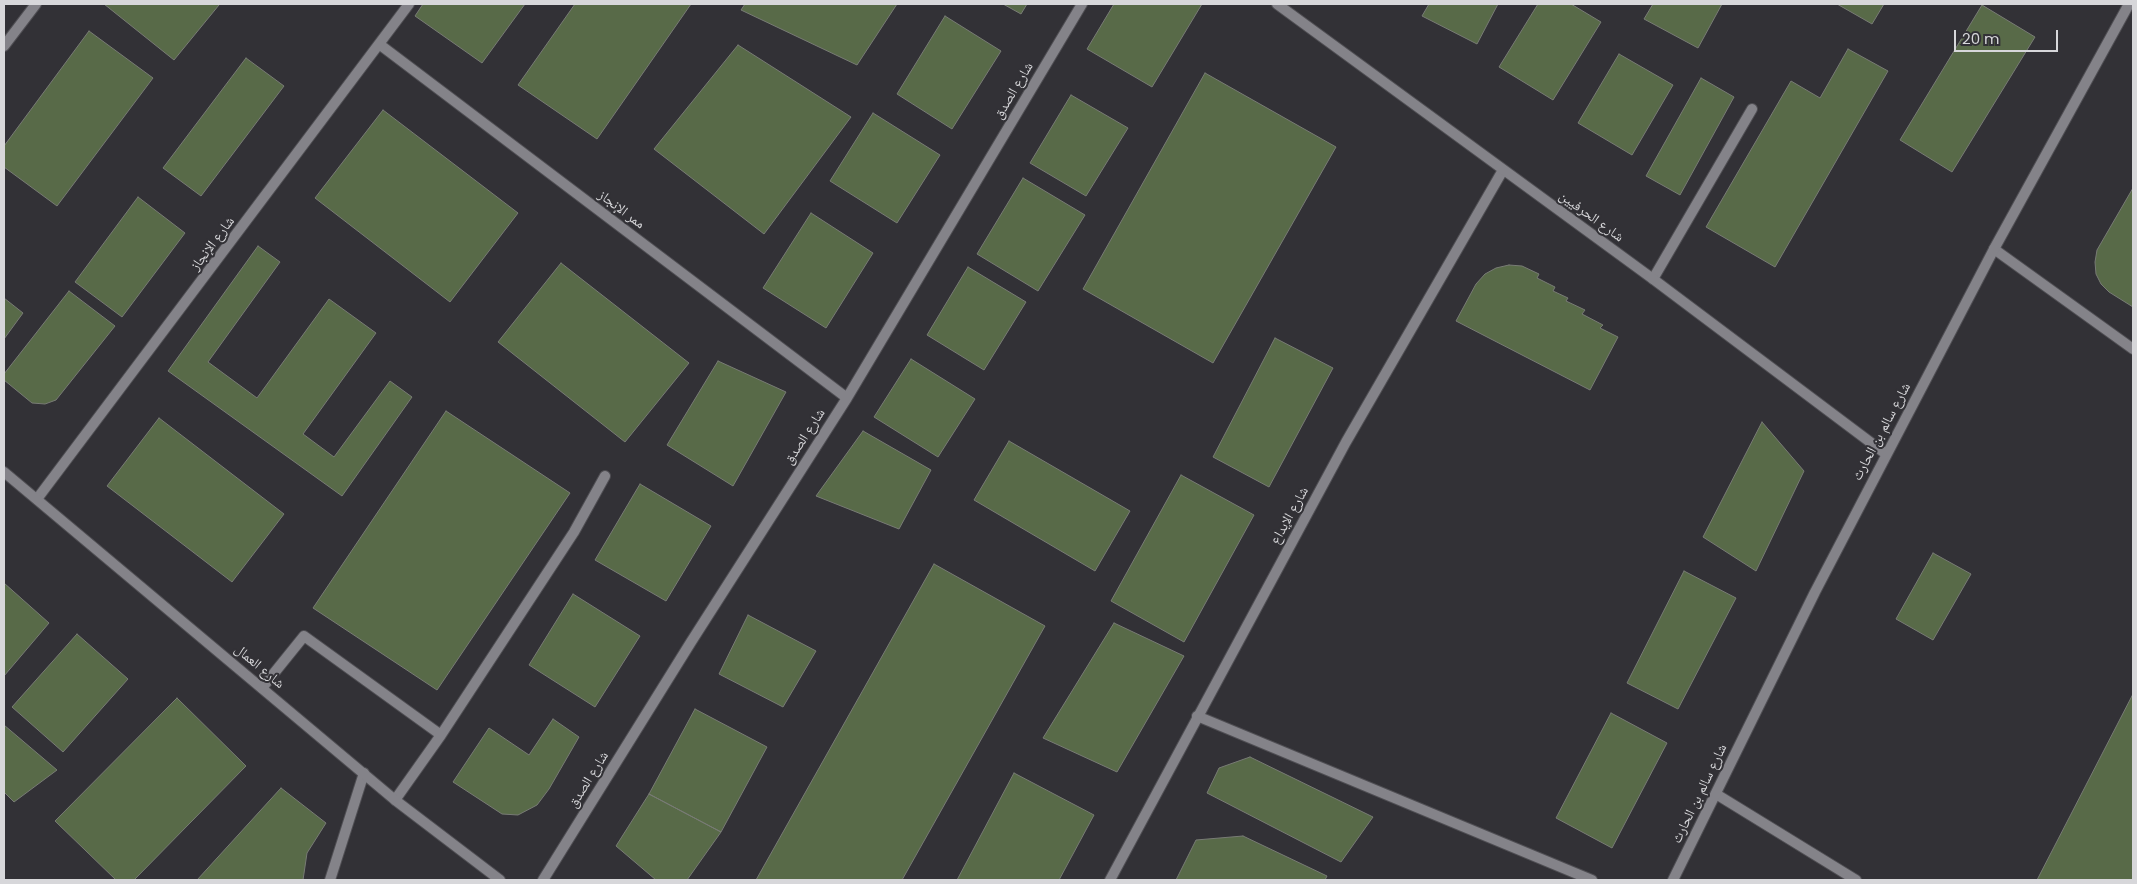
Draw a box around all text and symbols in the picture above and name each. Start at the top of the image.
scale bar [1957,20,2061,52]
text: 20 m [1962,28,2000,49]
street label: شارع الصدق [991,60,1037,122]
street label: ممر الإنجاز [594,187,648,233]
street label: شارع الحرفيين [1555,188,1627,246]
street label: شارع الإنجاز [187,214,239,274]
street label: شارع سالم بن الحارث [1849,380,1915,484]
street label: شارع الصدق [781,406,829,468]
street label: شارع الإبداع [1267,484,1313,548]
street label: شارع العمال [231,641,287,693]
street label: شارع سالم بن الحارث [1669,742,1731,846]
street label: شارع الصدق [565,749,613,811]

